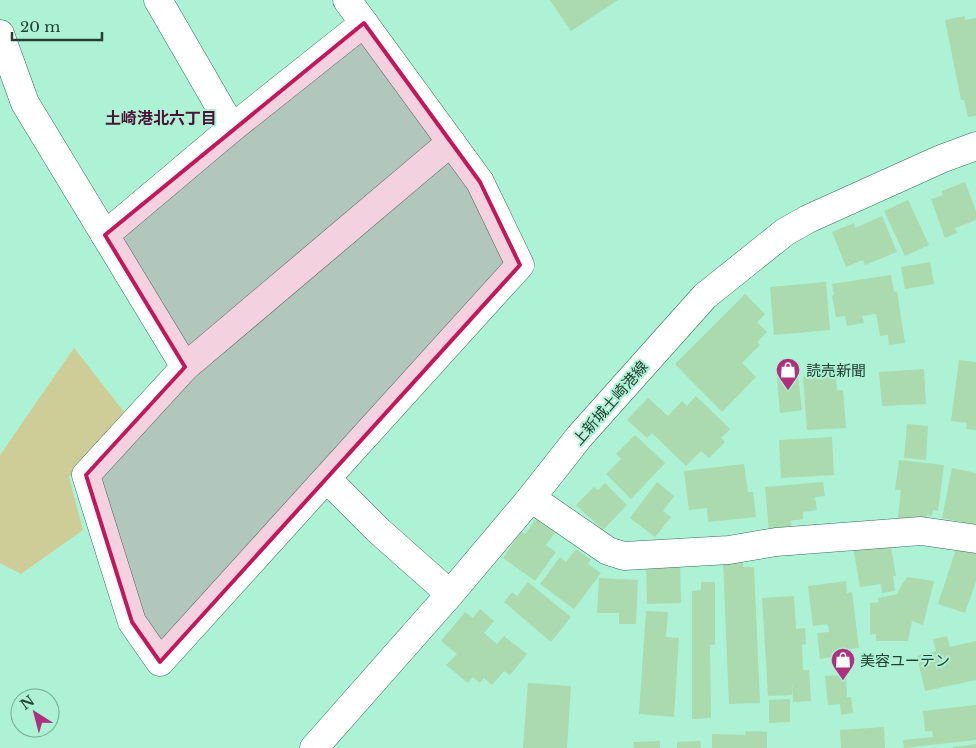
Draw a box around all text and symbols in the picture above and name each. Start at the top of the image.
scale bar [12,10,102,42]
text: 20 m [20,17,60,36]
district label: 土崎港北六丁目 [105,108,217,128]
street label: 上新城土崎港線 [568,357,652,449]
shop icon: 読売新聞 [775,357,801,391]
place label: 読売新聞 [806,361,866,380]
shop icon: 美容ユーテン [830,647,856,681]
place label: 美容ユーテン [860,651,950,670]
north arrow [10,688,60,738]
text: N [17,691,38,714]

